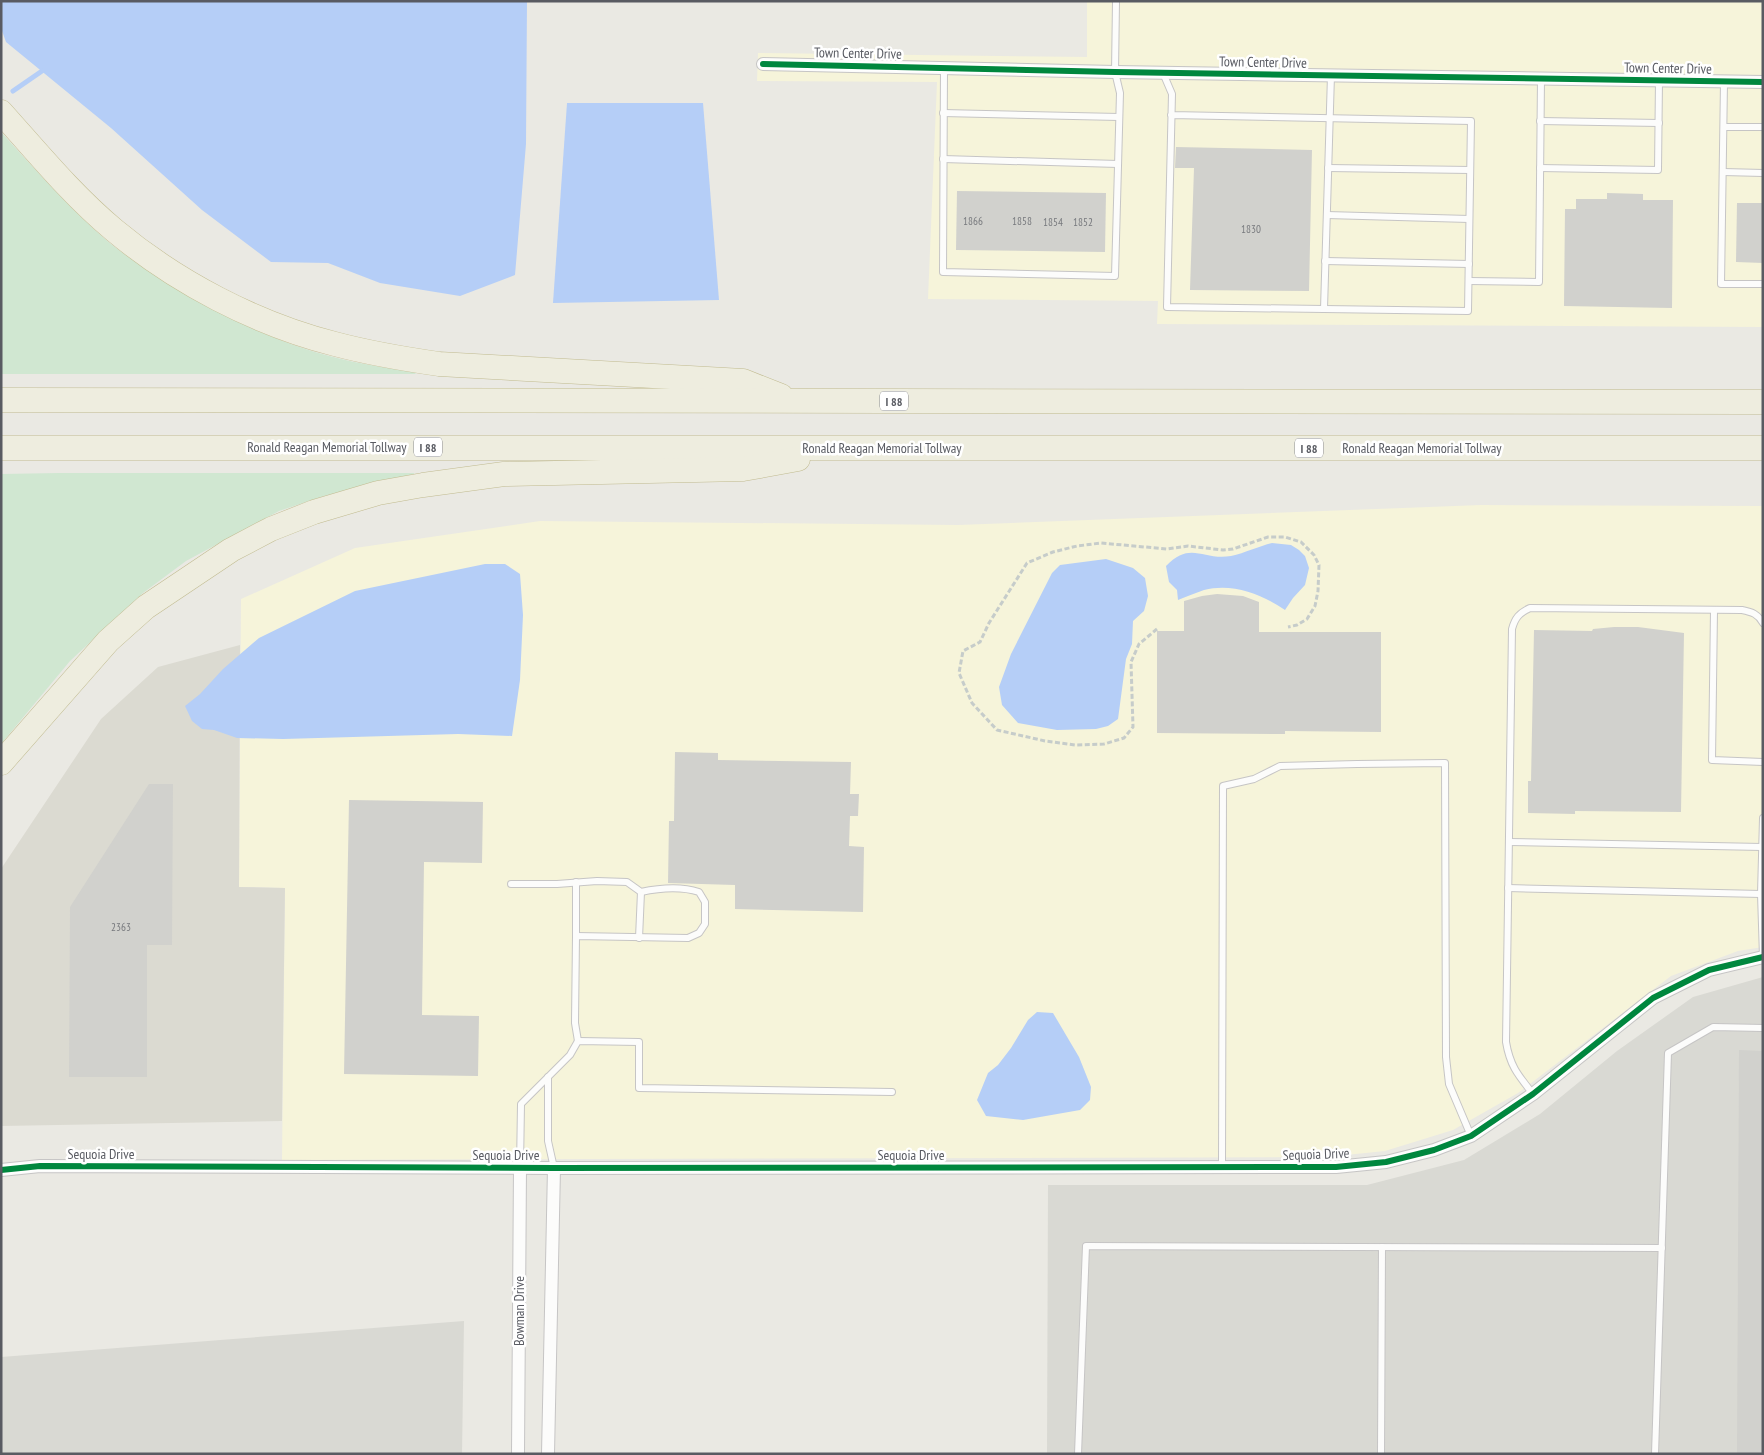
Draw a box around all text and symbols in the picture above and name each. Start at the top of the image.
street label: Town Center Drive [814,43,902,63]
street label: Town Center Drive [1219,52,1307,72]
street label: Town Center Drive [1624,58,1712,78]
house number: 1866 [963,214,983,228]
house number: 1858 [1012,214,1032,228]
house number: 1854 [1043,215,1063,229]
house number: 1852 [1073,215,1093,229]
house number: 1830 [1241,222,1261,236]
road number: I 88 [880,392,908,411]
street label: Ronald Reagan Memorial Tollway [247,438,407,456]
road number: I 88 [414,438,442,457]
road number: I 88 [1295,438,1323,458]
street label: Ronald Reagan Memorial Tollway [802,439,962,457]
street label: Ronald Reagan Memorial Tollway [1342,439,1502,457]
house number: 2363 [111,920,131,934]
street label: Sequoia Drive [1282,1144,1350,1164]
street label: Sequoia Drive [68,1145,135,1163]
street label: Sequoia Drive [473,1146,540,1164]
street label: Sequoia Drive [878,1146,945,1164]
street label: Bowman Drive [510,1276,528,1346]

